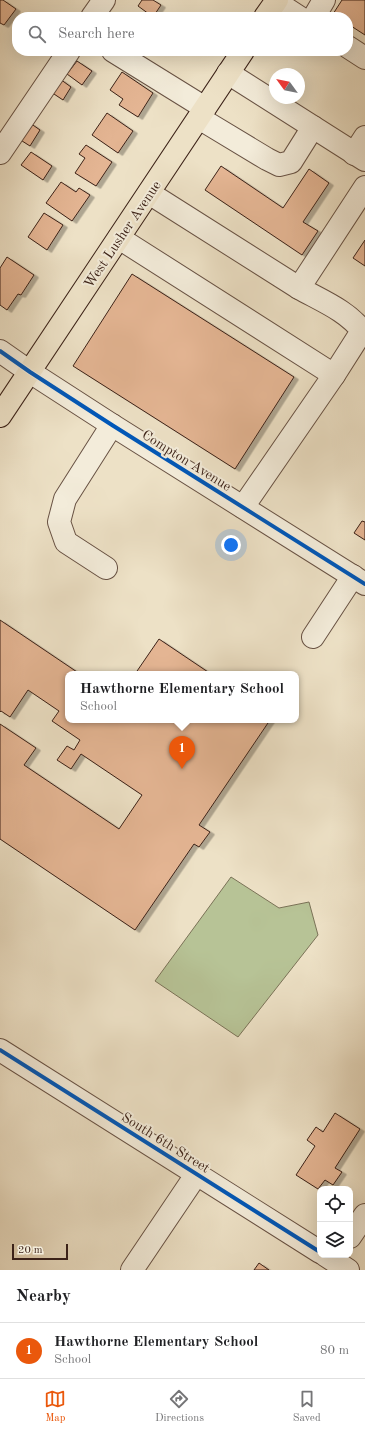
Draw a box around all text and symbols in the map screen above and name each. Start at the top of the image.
search box [12,12,353,56]
icon: search [26,23,48,45]
text: Search here [58,27,135,42]
north arrow [269,68,305,104]
street label: West Lusher Avenue [82,178,164,291]
street label: Compton Avenue [139,428,234,494]
your location [221,535,241,555]
popup [65,671,299,723]
text: Hawthorne Elementary School [80,682,284,697]
text: School [80,700,117,713]
pin: 1 [169,736,195,769]
street label: South 6th Street [119,1110,212,1176]
map controls [317,1186,353,1258]
button: locate [317,1186,353,1222]
button: layers [317,1222,353,1258]
scale bar [12,1242,68,1261]
text: 20 m [18,1245,43,1256]
text: Nearby [16,1288,71,1305]
text: Hawthorne Elementary School [54,1335,258,1350]
text: 1 [25,1344,33,1357]
text: 80 m [320,1344,349,1357]
text: School [54,1353,91,1366]
tab: Map [44,1388,66,1426]
tab: Directions [155,1388,204,1426]
tab: Saved [293,1388,321,1426]

